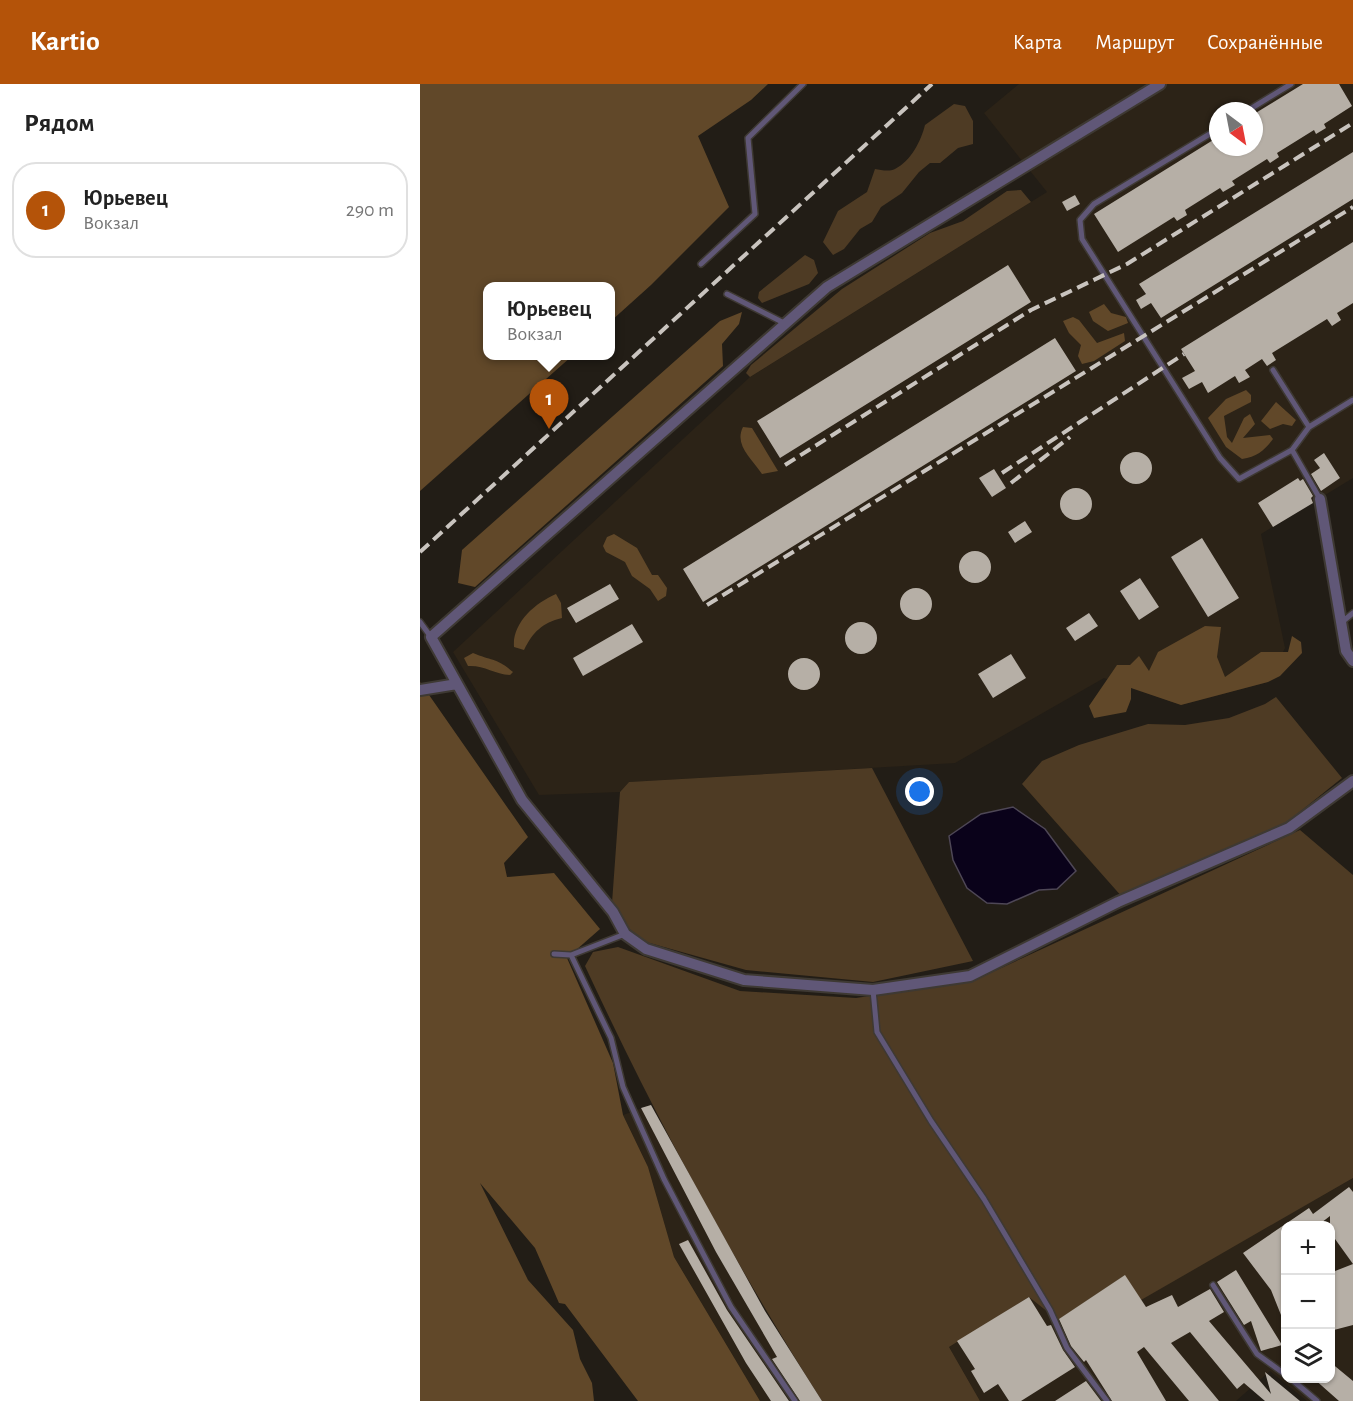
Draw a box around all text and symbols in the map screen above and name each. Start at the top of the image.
text: Kartio [30,28,100,56]
text: Карта [1013,32,1062,53]
text: Маршрут [1095,32,1174,53]
text: Сохранённые [1207,32,1323,53]
north arrow [1209,102,1263,156]
text: Рядом [24,110,95,136]
text: Юрьевец [83,187,168,209]
text: 1 [42,200,49,220]
text: 290 m [346,200,394,220]
text: Вокзал [83,213,139,233]
popup [483,282,615,360]
text: Юрьевец [506,298,592,320]
text: Вокзал [506,324,563,344]
pin: 1 [530,380,568,429]
your location [905,777,934,806]
map controls [1281,1221,1335,1383]
button: + [1281,1221,1335,1275]
button: − [1281,1275,1335,1329]
button: layers [1281,1329,1335,1383]

